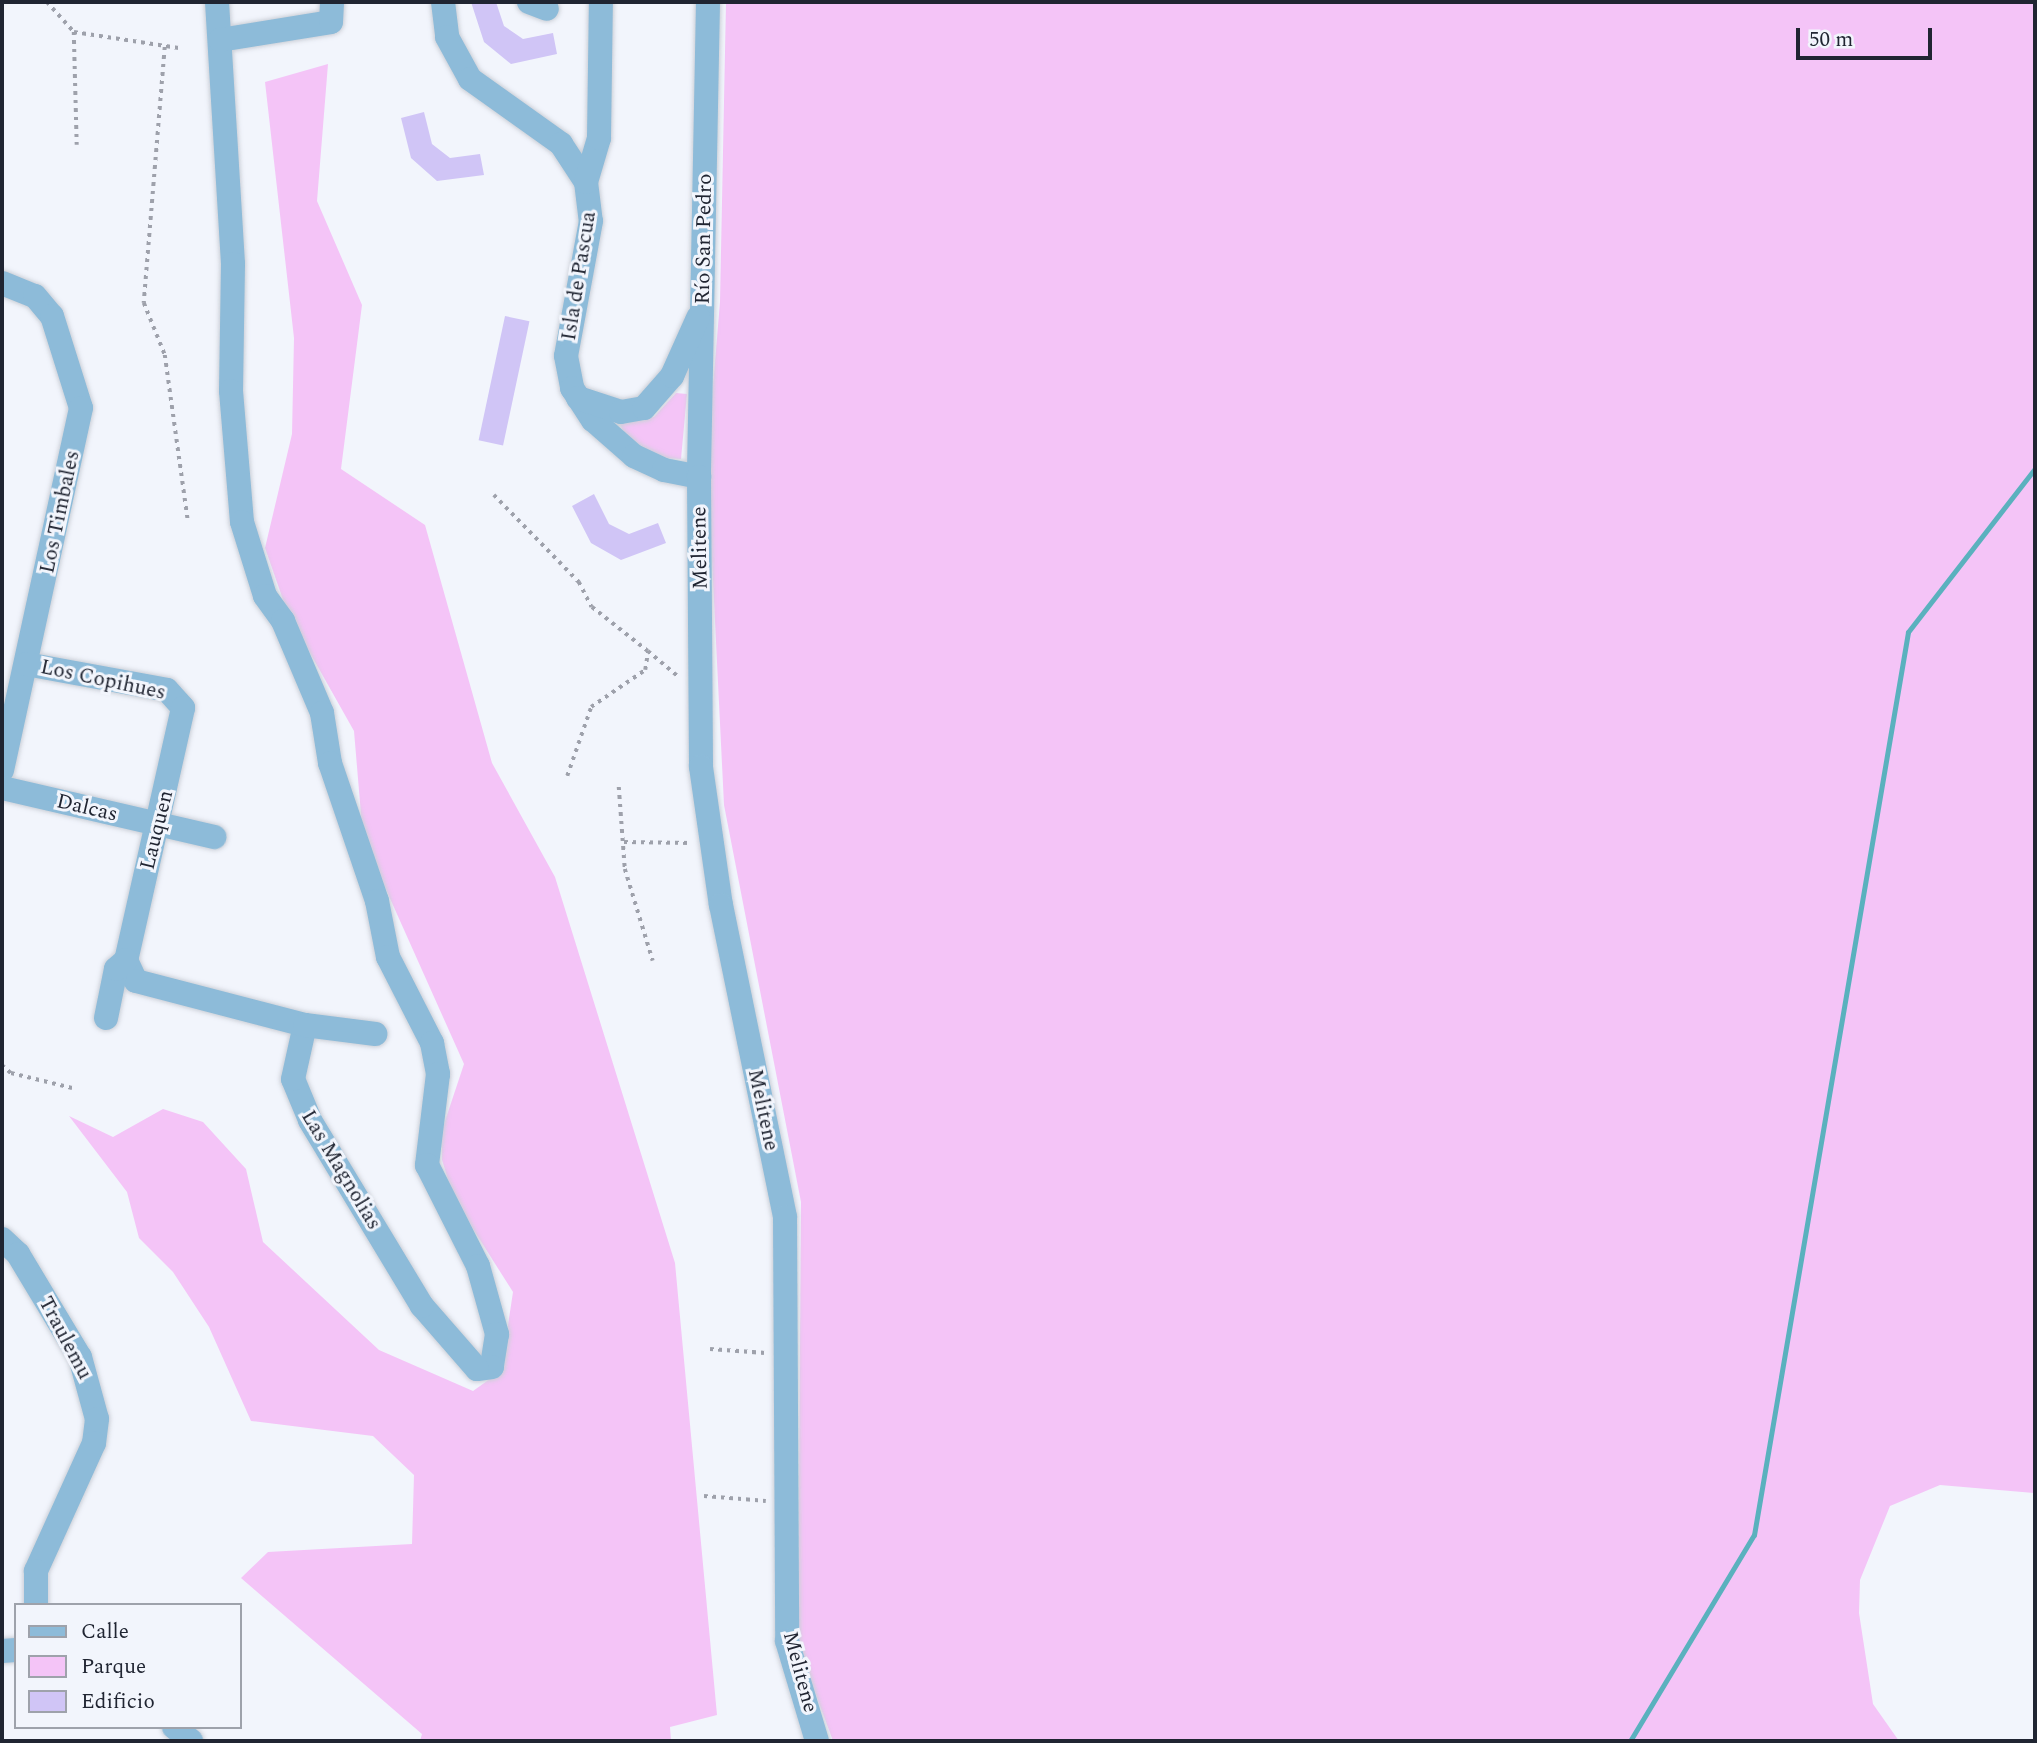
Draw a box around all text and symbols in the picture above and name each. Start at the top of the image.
scale bar [1799,14,1936,58]
text: 50 m [1809,24,1853,56]
street label: Río San Pedro [690,173,718,305]
street label: Isla de Pascua [556,210,602,342]
street label: Los Timbales [35,448,85,576]
street label: Melitene [687,506,713,590]
street label: Los Copihues [38,654,168,706]
street label: Lauquen [135,788,179,872]
street label: Dalcas [54,789,120,827]
street label: Melitene [742,1067,784,1153]
street label: Las Magnolias [295,1106,387,1234]
street label: Traulemu [33,1292,97,1384]
legend [14,1603,242,1729]
text: Calle [81,1616,129,1648]
street label: Melitene [777,1629,823,1715]
text: Parque [81,1651,146,1683]
text: Edificio [81,1686,155,1718]

